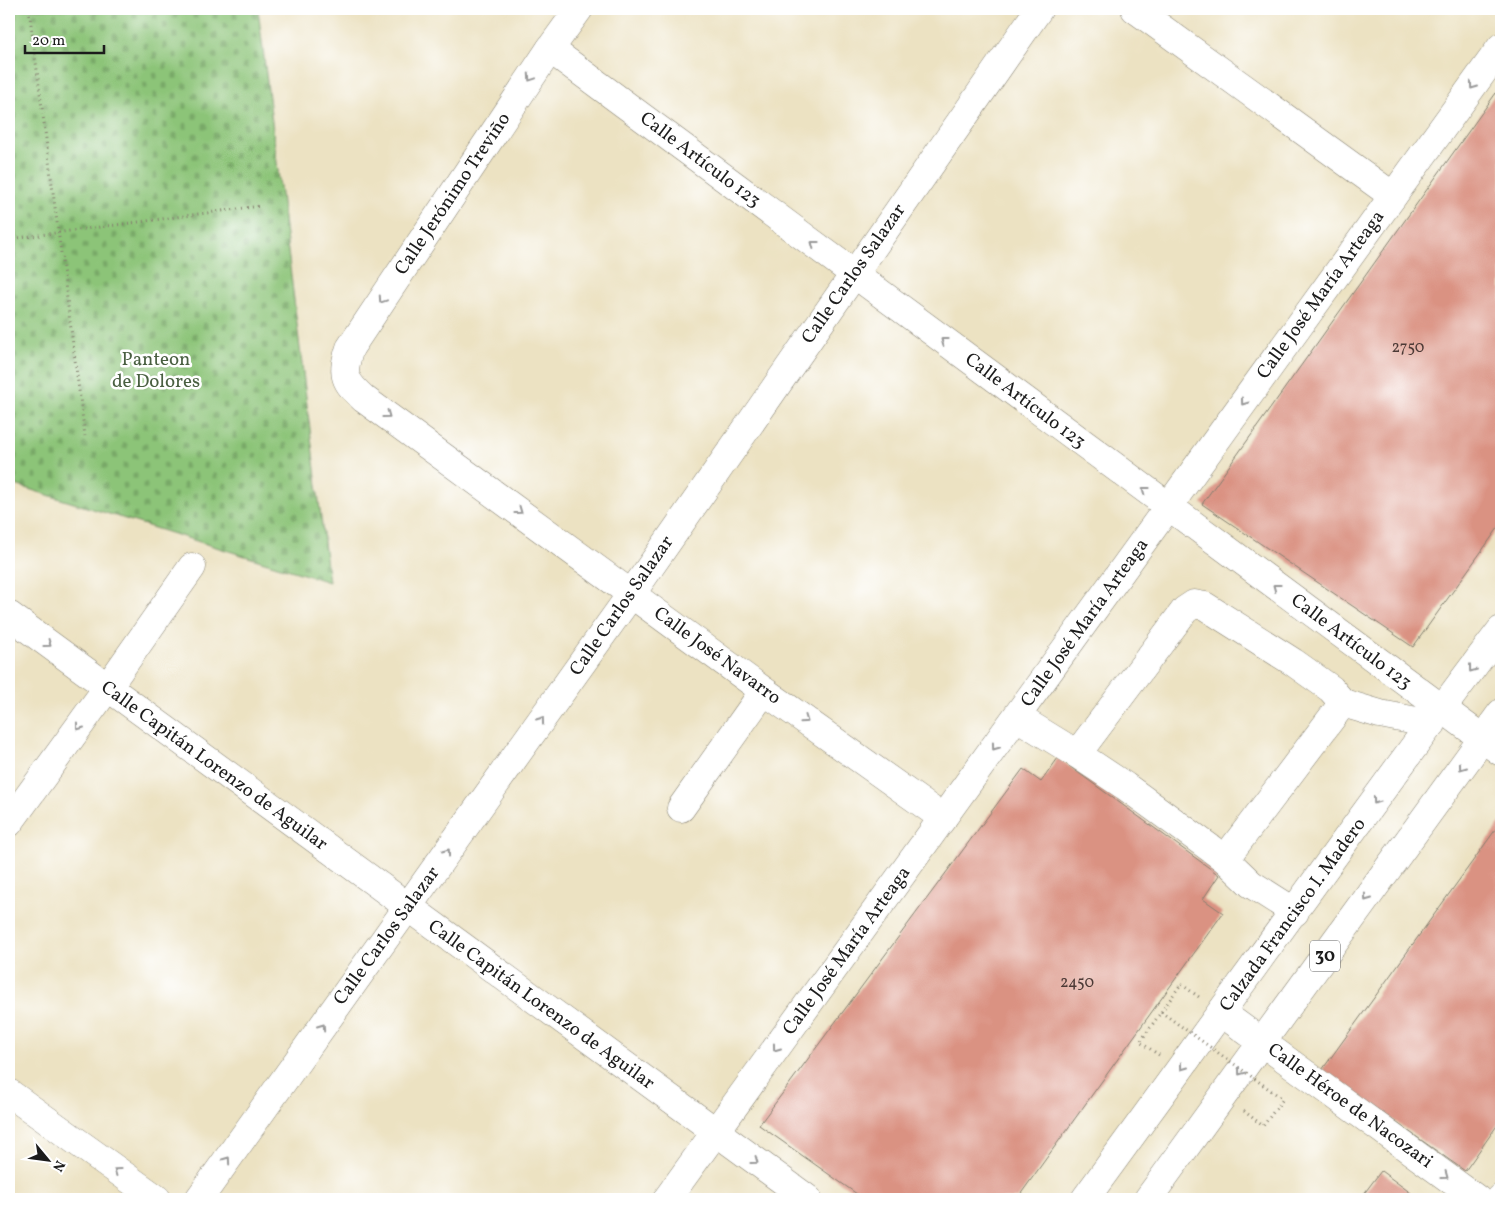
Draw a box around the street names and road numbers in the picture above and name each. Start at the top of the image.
street label: Calle Artículo 123 [634,106,766,214]
street label: Calle Jerónimo Treviño [389,108,517,280]
street label: Calle Carlos Salazar [796,199,912,349]
street label: Calle José María Arteaga [1251,205,1391,385]
street label: Calle Artículo 123 [959,347,1091,455]
street label: Calle Carlos Salazar [564,531,680,681]
street label: Calle José María Arteaga [1015,533,1155,713]
street label: Calle Artículo 123 [1285,588,1417,696]
street label: Calle José Navarro [648,601,786,711]
street label: Calle Capitán Lorenzo de Aguilar [95,675,333,857]
street label: Calzada Francisco I. Madero [1214,813,1372,1017]
street label: Calle Carlos Salazar [328,861,446,1011]
street label: Calle José María Arteaga [777,861,917,1041]
street label: Calle Capitán Lorenzo de Aguilar [422,914,660,1096]
road number: 30 [1310,940,1340,971]
street label: Calle Héroe de Nacozari [1262,1037,1438,1175]

